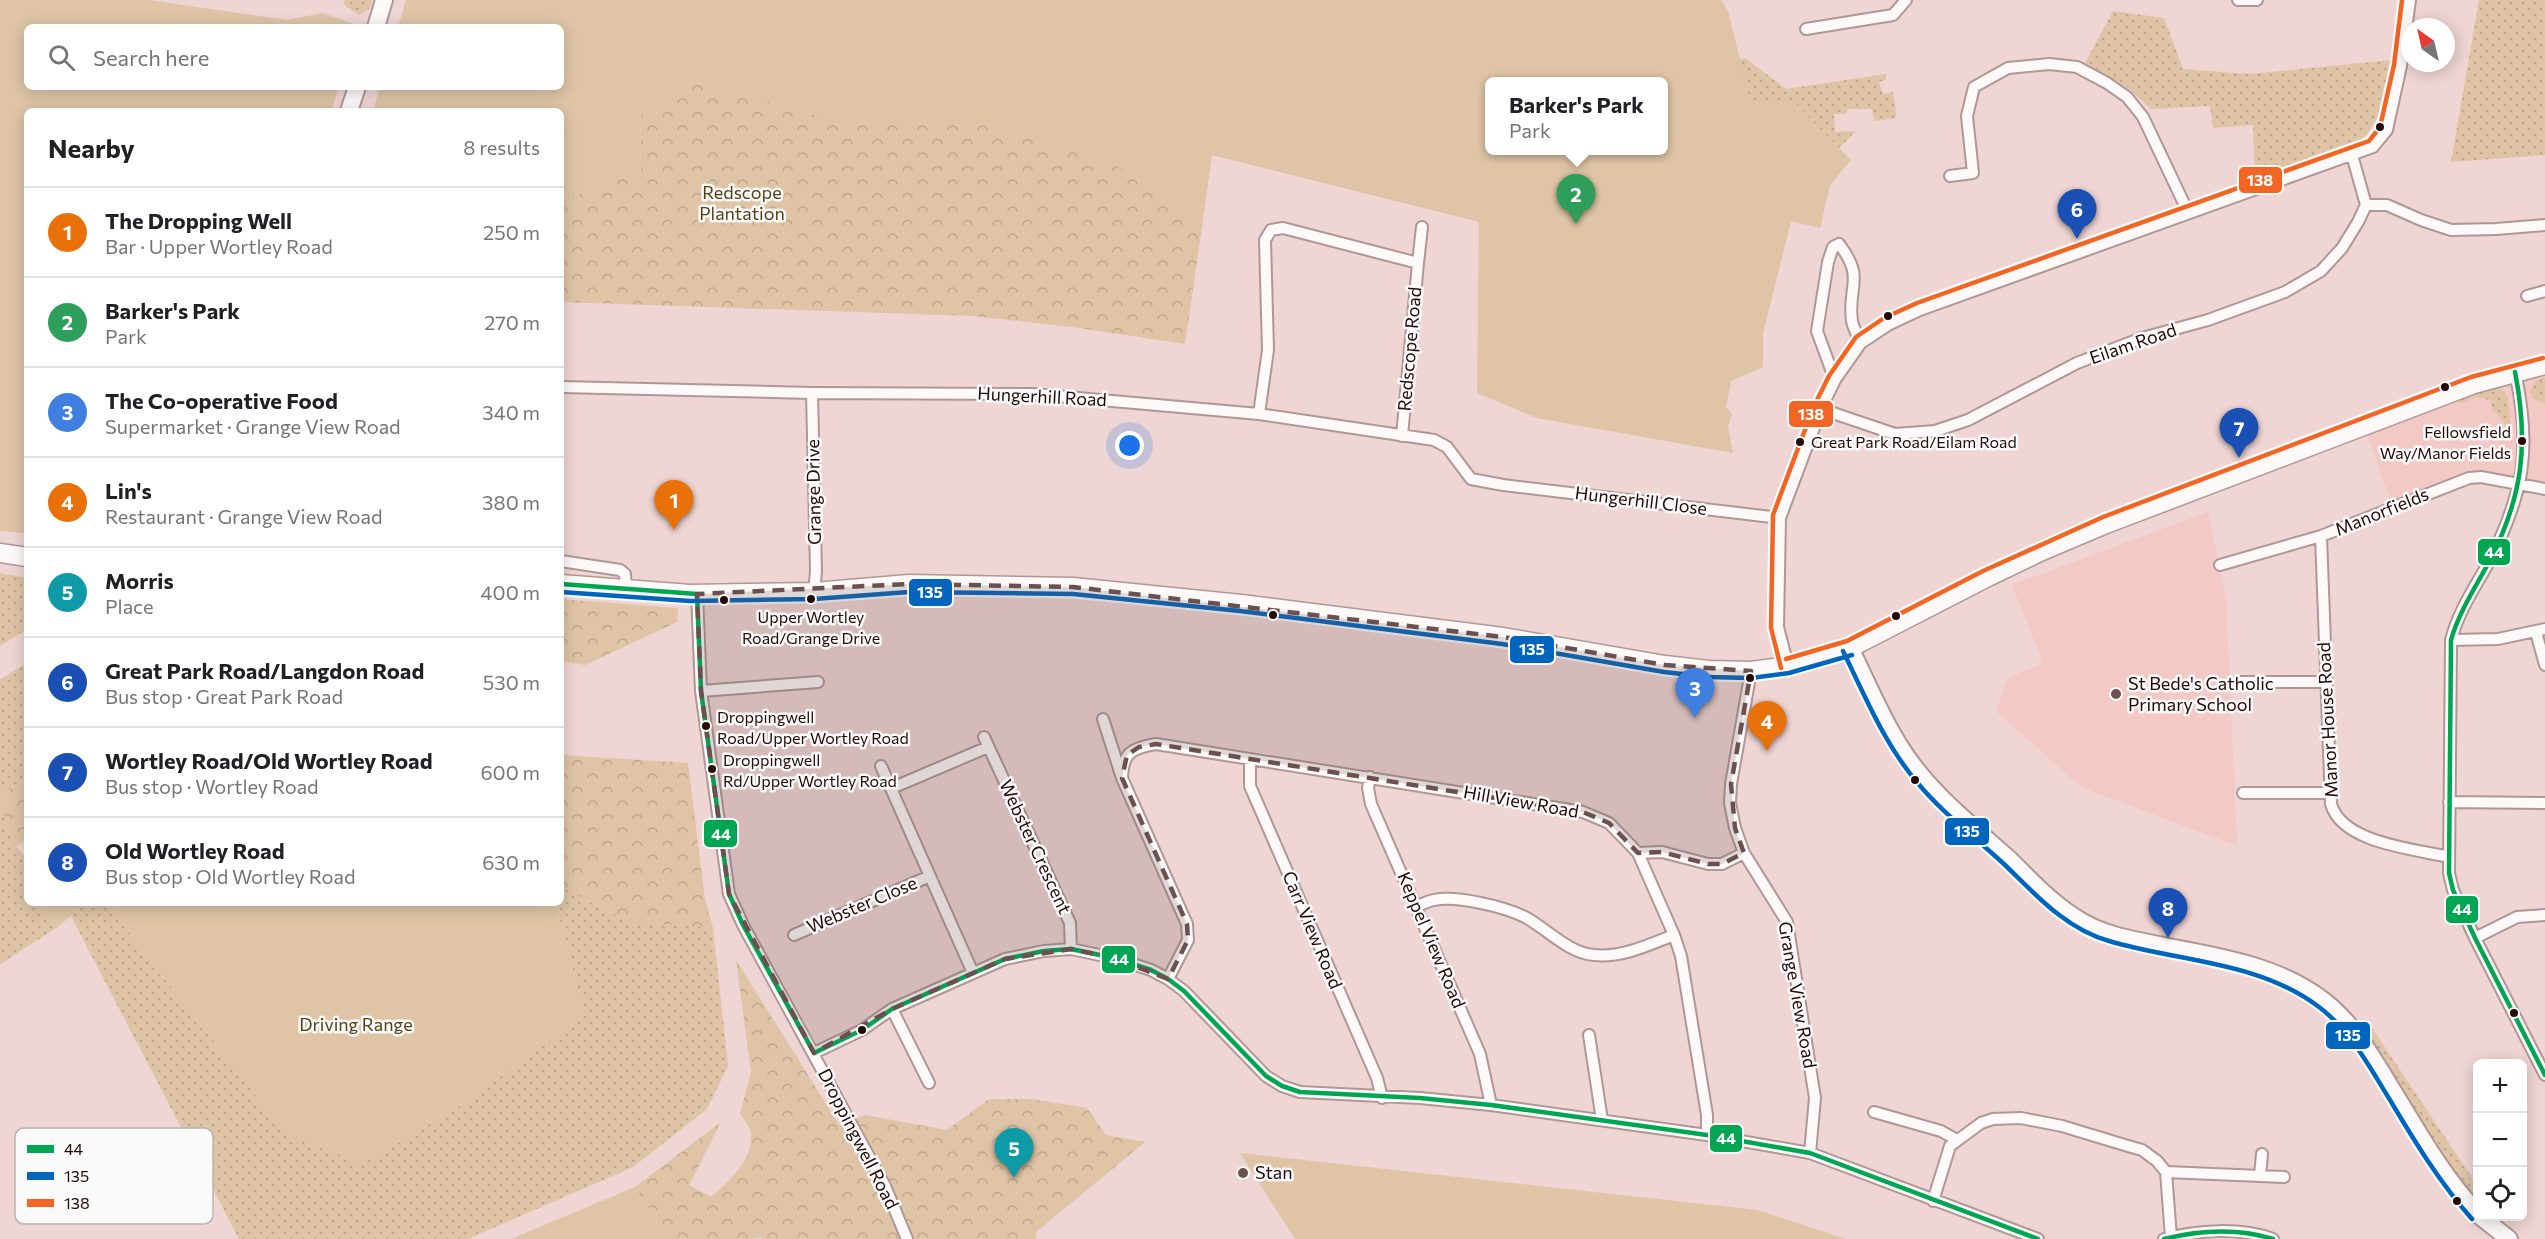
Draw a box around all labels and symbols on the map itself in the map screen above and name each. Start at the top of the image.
north arrow [2401,18,2455,72]
unlabelled marker [2374,121,2386,133]
line badge: 138 [2238,166,2283,194]
text: 138 [2247,170,2273,189]
pin: 2 [1556,174,1596,224]
park label: Redscope Plantation [699,181,785,224]
pin: 6 [2058,190,2096,239]
street label: Redscope Road [1393,286,1425,412]
unlabelled marker [1882,310,1894,322]
street label: Eilam Road [2086,318,2179,368]
unlabelled marker [2439,381,2451,393]
street label: Hungerhill Road [977,382,1107,410]
line badge: 138 [1788,400,1834,428]
text: 138 [1798,404,1824,423]
pin: 7 [2220,408,2258,458]
place label: Fellowsfield Way/Manor Fields [2380,422,2511,462]
your location [1115,431,1144,460]
place label: Great Park Road/Eilam Road [1811,432,2017,451]
marker: Fellowsfield Way/Manor Fields [2516,435,2528,447]
marker: Great Park Road/Eilam Road [1794,436,1806,448]
street label: Grange Drive [801,439,825,545]
pin: 1 [654,480,694,530]
street label: Hungerhill Close [1574,481,1708,519]
street label: Manorfields [2332,482,2432,540]
line badge: 44 [2477,538,2511,566]
text: 44 [2484,542,2504,561]
line badge: 135 [908,578,953,607]
text: 135 [917,582,943,601]
marker: Upper Wortley Road/Grange Drive [805,593,817,605]
unlabelled marker [718,594,730,606]
place label: Upper Wortley Road/Grange Drive [742,607,880,647]
unlabelled marker [1267,609,1279,621]
unlabelled marker [1890,610,1902,622]
line badge: 135 [1509,635,1555,664]
text: 135 [1519,639,1545,658]
street label: Manor House Road [2312,642,2342,798]
pin: 3 [1676,668,1714,718]
unlabelled marker [1744,672,1756,684]
place label: St Bede's Catholic Primary School [2128,672,2274,715]
marker: St Bede's Catholic Primary School [2109,687,2123,701]
pin: 4 [1748,702,1786,751]
place label: Droppingwell Road/Upper Wortley Road [717,707,909,747]
marker: Droppingwell Road/Upper Wortley Road [700,720,712,732]
place label: Droppingwell Rd/Upper Wortley Road [723,750,897,790]
marker: Droppingwell Rd/Upper Wortley Road [706,763,718,775]
unlabelled marker [1909,774,1921,786]
street label: Webster Crescent [995,776,1077,917]
street label: Hill View Road [1462,780,1581,822]
line badge: 135 [1944,817,1990,846]
line badge: 44 [703,819,738,848]
text: 135 [1954,821,1980,840]
text: 44 [711,824,731,843]
street label: Carr View Road [1278,867,1348,992]
street label: Keppel View Road [1393,868,1471,1011]
street label: Webster Close [803,871,920,937]
pin: 8 [2148,888,2188,938]
line badge: 44 [2445,895,2479,924]
text: 44 [2452,899,2472,918]
street label: Grange View Road [1774,920,1822,1070]
line badge: 44 [1101,945,1136,974]
text: 44 [1109,949,1129,968]
unlabelled marker [2508,1007,2520,1019]
park label: Driving Range [299,1013,413,1035]
line badge: 135 [2325,1021,2371,1050]
unlabelled marker [856,1024,868,1036]
text: 135 [2335,1025,2361,1044]
street label: Droppingwell Road [814,1064,904,1213]
line badge: 44 [1709,1124,1743,1153]
legend [15,1128,213,1224]
pin: 5 [994,1128,1034,1178]
text: 44 [1716,1128,1736,1147]
text: 44 [64,1139,84,1158]
place label: Stan [1255,1161,1293,1183]
text: 135 [64,1166,89,1185]
marker: Stan [1236,1166,1250,1180]
text: 138 [64,1193,90,1212]
unlabelled marker [2451,1195,2463,1207]

